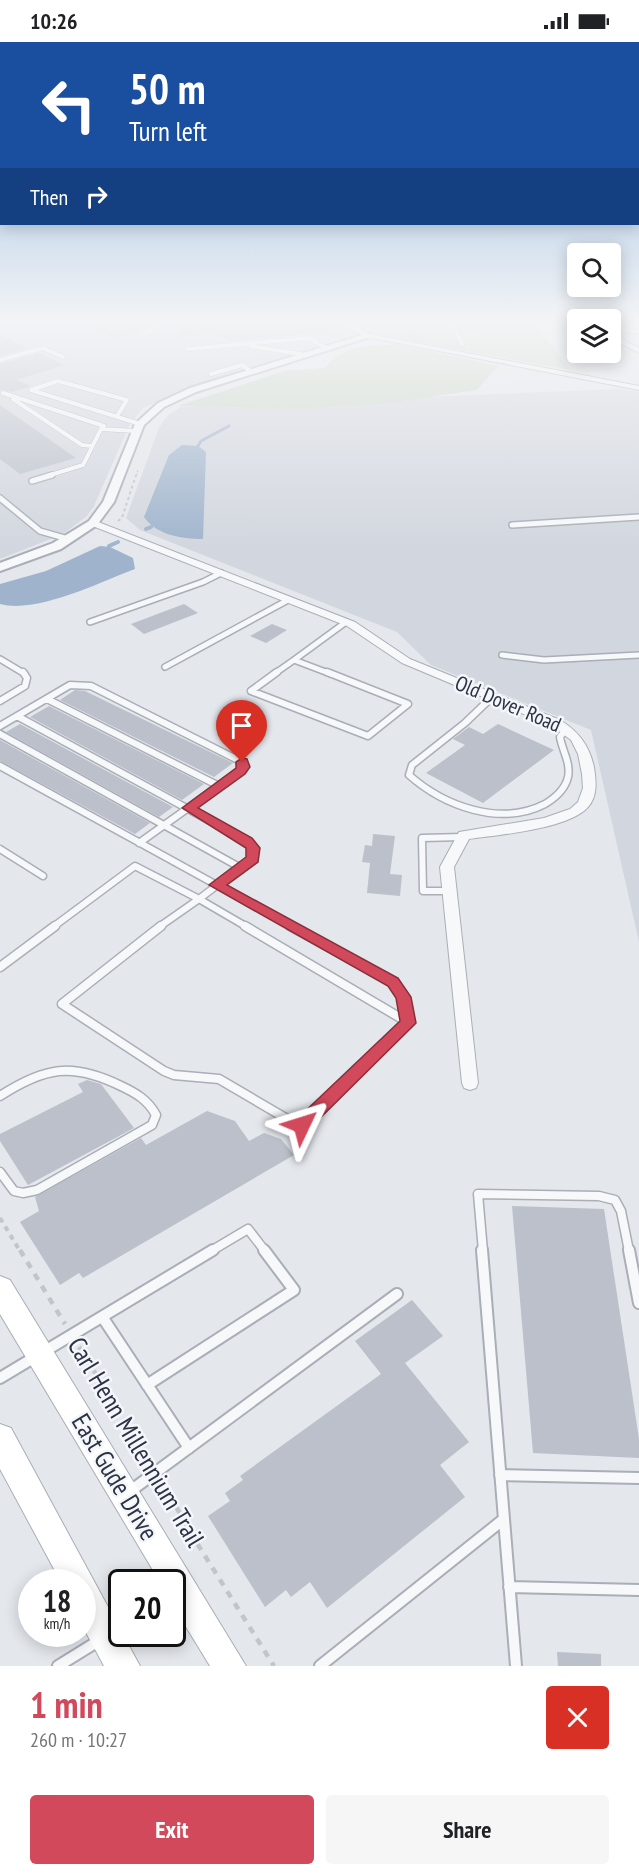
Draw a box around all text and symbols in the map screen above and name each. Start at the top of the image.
text: 10:26 [30,7,78,35]
text: 50 m [129,61,206,116]
icon: left [30,66,108,144]
text: Turn left [129,114,207,148]
icon: right [80,180,113,213]
text: Then [30,183,68,211]
map controls [567,243,621,363]
button: search [567,243,621,297]
button: layers [567,309,621,363]
street label: Old Dover Road [451,669,565,738]
pin [216,700,267,762]
icon: arrive [225,709,258,742]
position arrow [270,1093,334,1157]
street label: Carl Henn Millennium Trail [61,1331,212,1553]
street label: East Gude Drive [65,1407,166,1546]
speed limit sign: 20 [108,1569,186,1647]
text: 18 [43,1581,71,1620]
text: km/h [44,1614,70,1633]
text: 1 min [30,1681,103,1728]
button: close [546,1686,609,1749]
text: 260 m · 10:27 [30,1727,127,1753]
button: Exit [30,1795,314,1864]
button: Share [326,1795,609,1864]

